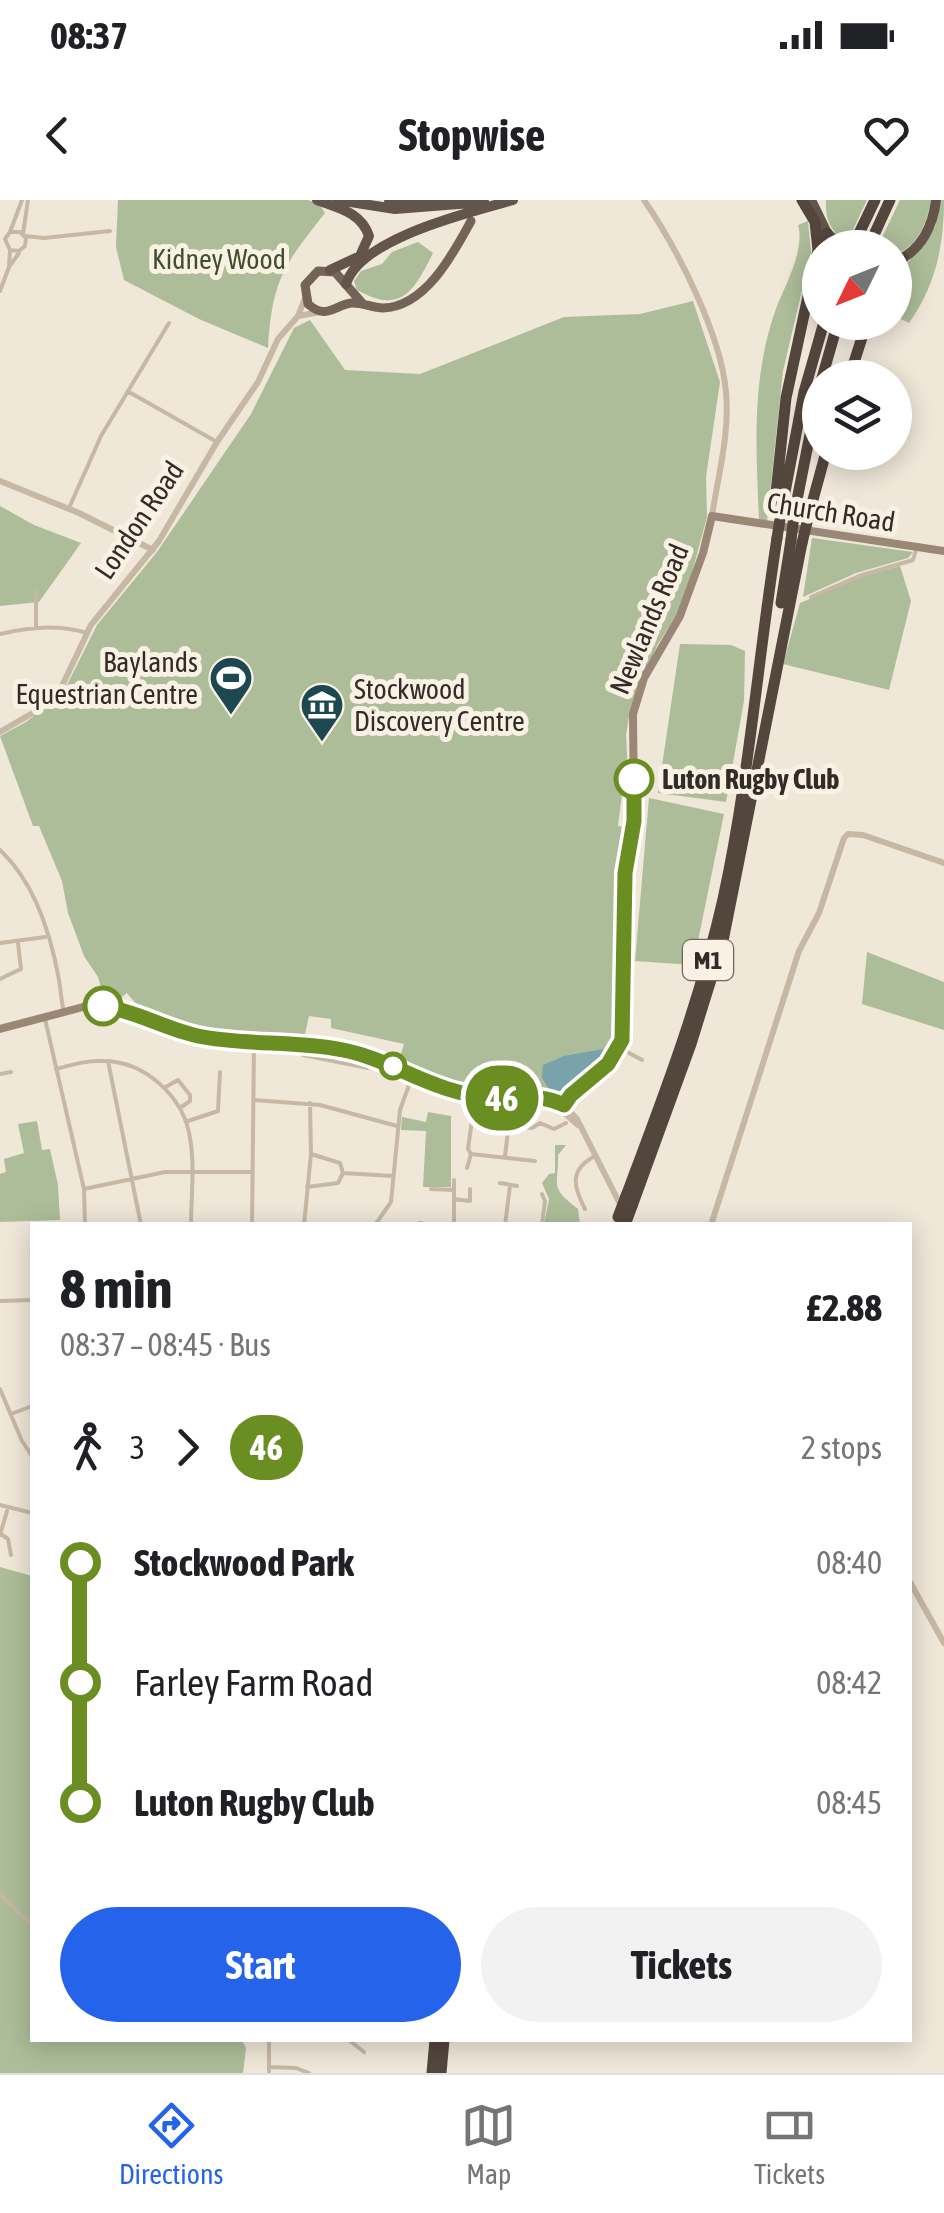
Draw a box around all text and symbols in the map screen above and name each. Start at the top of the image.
text: 08:37 [50,14,128,57]
icon: back [30,108,85,163]
icon: heart [859,108,914,163]
text: Stopwise [399,109,545,161]
north arrow [802,230,912,340]
map controls [802,230,912,470]
park label: Kidney Wood [152,243,286,275]
button: layers [802,360,912,470]
street label: London Road [88,455,190,585]
street label: Church Road [765,486,897,538]
street label: Newlands Road [603,539,695,699]
place label: Baylands Equestrian Centre [16,646,198,710]
sports icon: Baylands Equestrian Centre [208,655,254,716]
place label: Stockwood Discovery Centre [354,673,525,737]
museum icon: Stockwood Discovery Centre [299,682,345,743]
marker: Luton Rugby Club [615,760,653,798]
place label: Luton Rugby Club [662,763,839,795]
road number: M1 [683,940,733,980]
unlabelled marker [84,987,122,1025]
unlabelled marker [380,1053,406,1079]
line badge: 46 [457,1066,547,1130]
text: 46 [486,1078,518,1118]
text: 8 min [60,1257,172,1320]
text: £2.88 [806,1286,882,1329]
text: 08:37 – 08:45 · Bus [60,1326,271,1363]
icon: walk [60,1420,115,1475]
icon: forward [160,1420,215,1475]
text: 46 [250,1427,283,1467]
text: 3 [130,1429,145,1466]
text: 2 stops [801,1429,882,1466]
text: Stockwood Park [134,1541,354,1584]
text: 08:40 [816,1544,882,1581]
text: Farley Farm Road [134,1661,373,1704]
text: 08:42 [816,1664,882,1701]
text: Luton Rugby Club [134,1781,375,1824]
text: 08:45 [816,1784,882,1821]
button: Start [60,1907,461,2022]
button: Tickets [481,1907,882,2022]
tab: Directions [119,2098,223,2190]
tab: Map [461,2098,516,2190]
tab: Tickets [754,2098,825,2190]

